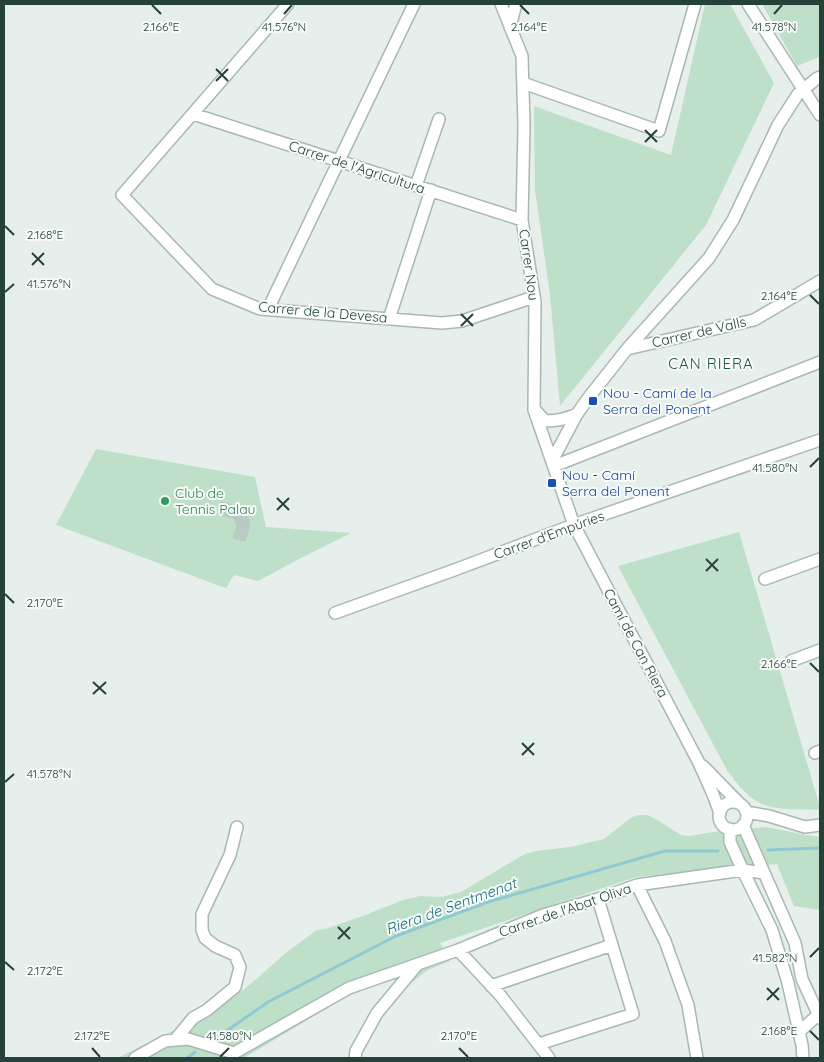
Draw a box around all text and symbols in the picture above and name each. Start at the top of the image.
text: 2.166°E [143,19,179,34]
text: 41.576°N [262,19,306,34]
text: 2.164°E [511,19,547,34]
text: 41.578°N [752,19,796,34]
street label: Carrer de l'Agricultura [287,136,427,198]
text: 2.168°E [27,227,63,242]
street label: Carrer Nou [515,228,543,302]
text: 41.576°N [27,276,71,291]
text: 2.164°E [761,288,797,303]
street label: Carrer de la Devesa [258,297,388,327]
street label: Carrer de Valls [650,312,748,352]
district label: CAN RIERA [668,354,754,373]
place label: Nou - Camí de la Serra del Ponent [603,384,712,418]
marker: Nou - Camí de la Serra del Ponent [587,395,599,407]
text: 41.580°N [752,460,798,475]
place label: Nou - Camí Serra del Ponent [562,466,670,500]
marker: Nou - Camí Serra del Ponent [546,477,558,489]
place label: Club de Tennis Palau [175,484,256,518]
marker: Club de Tennis Palau [159,495,171,507]
street label: Carrer d'Empúries [491,507,607,563]
street label: Camí de Can Riera [600,585,672,701]
text: 2.170°E [27,595,64,610]
text: 2.166°E [761,656,797,671]
text: 41.578°N [27,766,71,781]
water label: Riera de Sentmenat [383,873,521,938]
street label: Carrer de l'Abat Oliva [496,879,634,941]
text: 41.582°N [752,950,798,965]
text: 2.172°E [27,963,63,978]
text: 2.168°E [761,1023,797,1038]
text: 2.172°E [74,1028,110,1043]
text: 41.580°N [206,1028,252,1043]
text: 2.170°E [441,1028,478,1043]

